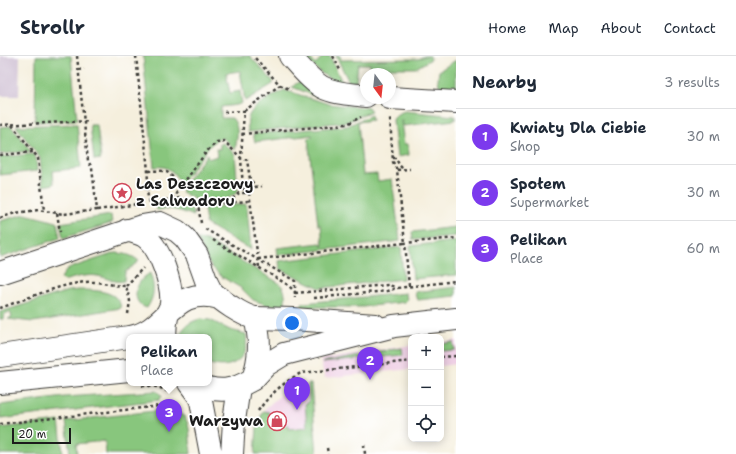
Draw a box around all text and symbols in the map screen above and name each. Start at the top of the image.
text: Strollr [20,15,85,40]
text: Home [488,19,527,37]
text: Map [549,19,579,37]
text: About [601,19,642,37]
text: Contact [664,19,716,37]
north arrow [360,68,396,104]
text: Nearby [472,71,537,93]
text: 3 results [664,74,720,91]
text: Kwiaty Dla Ciebie [510,118,646,138]
text: 1 [482,128,488,145]
text: 30 m [686,128,720,145]
text: Shop [510,138,540,155]
place label: Las Deszczowy z Salwadoru [136,174,253,211]
text: Społem [510,174,566,194]
place icon: Las Deszczowy z Salwadoru [111,182,133,204]
text: 2 [480,184,490,201]
text: 30 m [686,184,720,201]
text: Supermarket [510,194,589,211]
text: Pelikan [510,230,567,250]
text: 3 [480,240,490,257]
text: 60 m [687,240,720,257]
text: Place [510,250,543,267]
your location [282,313,302,333]
popup [126,334,212,386]
map controls [408,334,444,442]
button: + [408,334,444,370]
text: Pelikan [140,342,198,362]
pin: 2 [357,347,383,380]
text: Place [140,362,174,379]
button: − [408,370,444,406]
pin: 1 [284,377,310,410]
pin: 3 [156,399,182,432]
button: locate [408,406,444,442]
shop icon: Warzywa [266,410,288,432]
place label: Warzywa [189,411,264,431]
scale bar [12,426,71,445]
text: 20 m [18,427,46,442]

